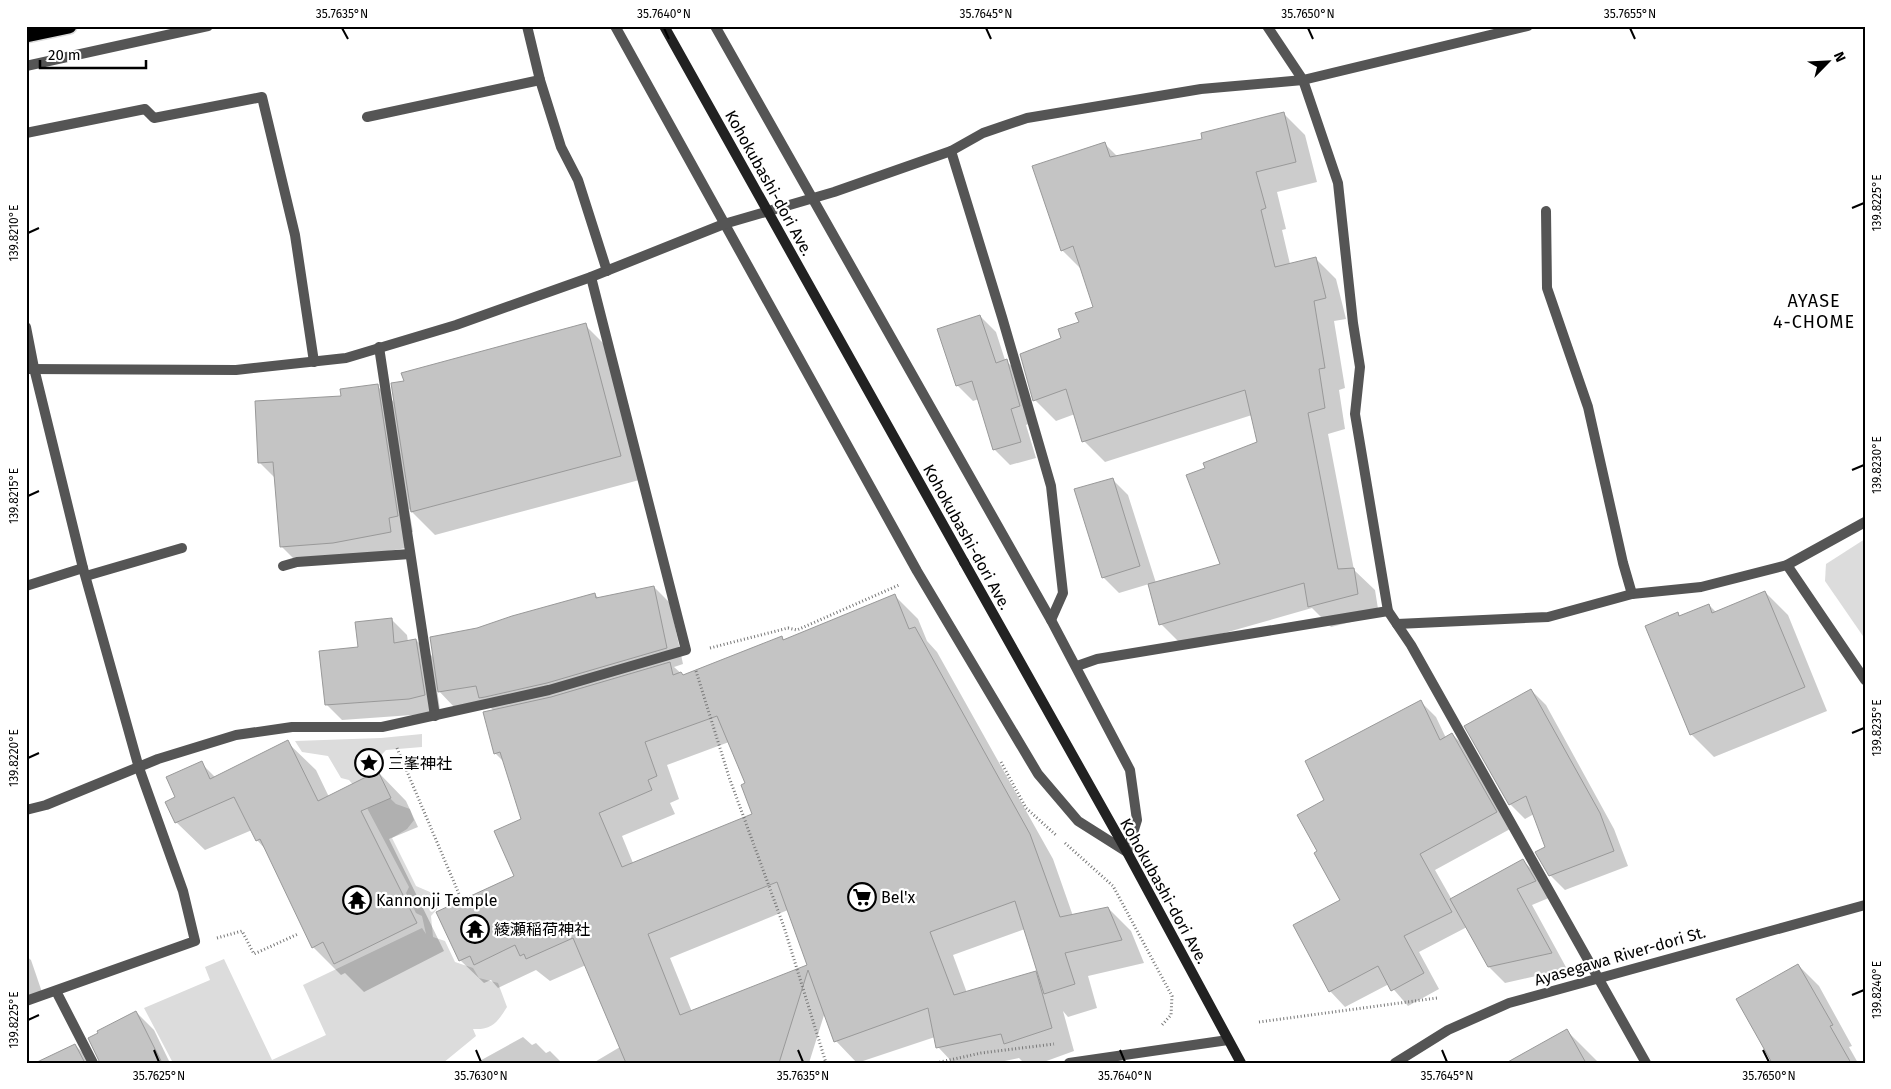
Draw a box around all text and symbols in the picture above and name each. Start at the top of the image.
text: 35.7635°N [316,7,368,21]
text: 35.7640°N [637,7,691,21]
text: 35.7645°N [960,7,1012,21]
text: 35.7650°N [1281,7,1335,21]
text: 35.7655°N [1604,7,1656,21]
scale bar [40,38,146,70]
north arrow [1804,38,1854,88]
text: 20 m [48,46,81,64]
text: N [1830,49,1849,65]
street label: Kohokubashi-dori Ave. [721,107,817,259]
text: 139.8225°E [1870,174,1884,232]
text: 139.8210°E [7,205,21,261]
district label: AYASE 4-CHOME [1773,290,1855,333]
text: 139.8230°E [1870,436,1884,494]
street label: Kohokubashi-dori Ave. [919,461,1015,613]
text: 139.8215°E [7,468,21,524]
text: 139.8235°E [1870,699,1884,757]
text: 139.8220°E [7,729,21,787]
place icon: 三峯神社 [354,748,384,778]
place label: 三峯神社 [388,754,452,773]
street label: Kohokubashi-dori Ave. [1116,815,1212,967]
supermarket icon: Bel'x [847,882,877,912]
temple icon: Kannonji Temple [342,885,372,915]
place label: Bel'x [881,888,915,907]
place label: Kannonji Temple [376,891,497,910]
temple icon: 綾瀬稲荷神社 [460,914,490,944]
place label: 綾瀬稲荷神社 [494,920,590,939]
street label: Ayasegawa River-dori St. [1532,922,1708,990]
text: 139.8240°E [1870,961,1884,1019]
text: 139.8225°E [7,991,21,1049]
text: 35.7625°N [133,1069,185,1083]
text: 35.7630°N [454,1069,508,1083]
text: 35.7635°N [777,1069,829,1083]
text: 35.7640°N [1098,1069,1152,1083]
text: 35.7645°N [1421,1069,1473,1083]
text: 35.7650°N [1742,1069,1796,1083]

